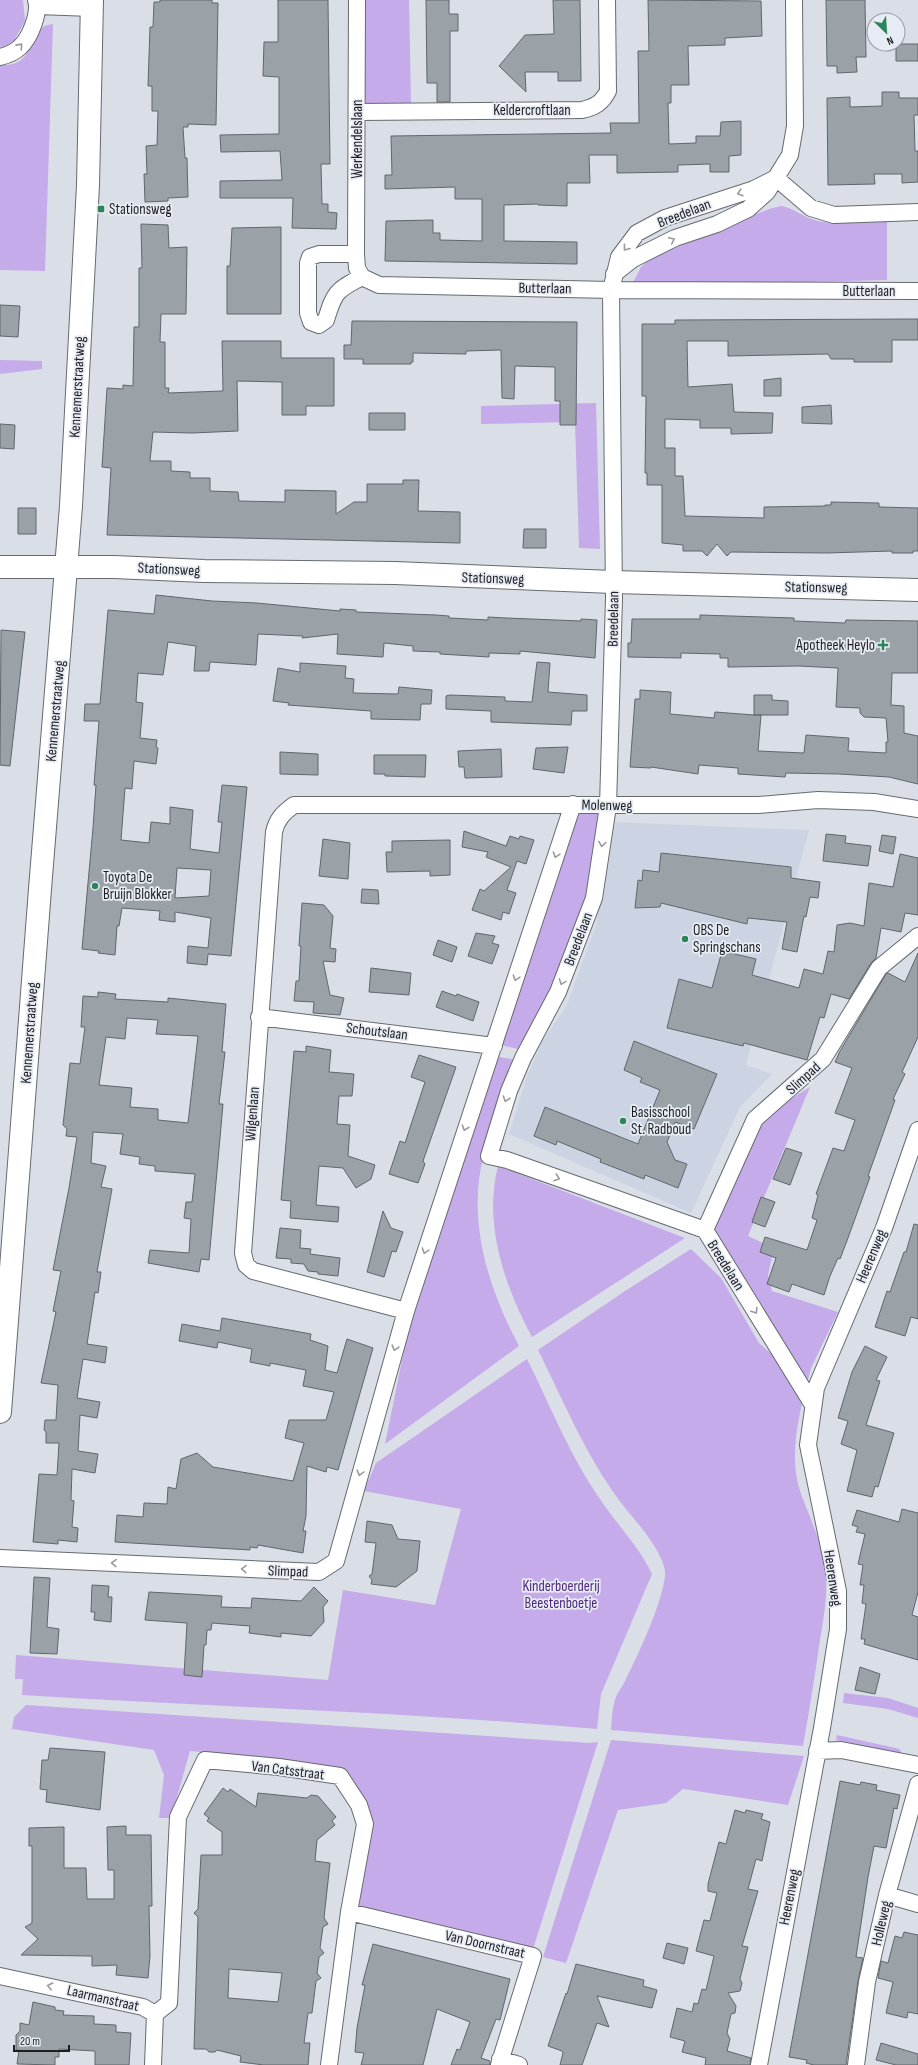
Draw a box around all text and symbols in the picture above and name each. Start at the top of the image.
north arrow [866,12,906,52]
text: N [884,33,895,48]
one-way arrow [15,43,22,51]
street label: Werkendelslaan [348,99,367,179]
street label: Keldercroftlaan [493,101,571,120]
one-way arrow [737,188,744,197]
street label: Breedelaan [655,195,714,232]
place label: Stationsweg [109,200,171,219]
marker: Stationsweg [96,204,106,214]
one-way arrow [667,237,675,245]
one-way arrow [623,244,630,251]
street label: Butterlaan [518,279,572,298]
street label: Butterlaan [842,282,896,301]
street label: Kennemerstraatweg [65,336,90,438]
street label: Stationsweg [137,558,201,581]
street label: Stationsweg [461,568,525,589]
street label: Stationsweg [785,577,847,598]
street label: Breedelaan [604,591,623,647]
place label: Apotheek Heylo [795,636,875,655]
marker: Apotheek Heylo [878,640,888,650]
street label: Kennemerstraatweg [42,660,69,763]
street label: Molenweg [581,796,633,815]
one-way arrow [598,841,607,848]
one-way arrow [553,851,561,858]
place label: Toyota De Bruijn Blokker [103,868,172,904]
marker: Toyota De Bruijn Blokker [90,881,100,891]
street label: Breedelaan [560,910,597,969]
place label: OBS De Springschans [693,921,761,957]
marker: OBS De Springschans [680,934,690,944]
one-way arrow [512,975,521,982]
one-way arrow [558,978,566,985]
street label: Kennemerstraatweg [16,982,43,1084]
street label: Schoutslaan [345,1018,409,1045]
street label: Slimpad [782,1058,825,1099]
street label: Wilgenlaan [241,1086,264,1142]
one-way arrow [503,1096,511,1103]
place label: Basisschool St. Radboud [631,1103,691,1139]
marker: Basisschool St. Radboud [618,1116,628,1126]
one-way arrow [462,1124,470,1131]
one-way arrow [553,1173,560,1182]
street label: Heerenweg [852,1226,891,1286]
street label: Breedelaan [703,1237,748,1294]
one-way arrow [421,1248,430,1255]
one-way arrow [750,1307,758,1314]
one-way arrow [391,1344,400,1351]
one-way arrow [356,1469,365,1476]
street label: Heerenweg [819,1549,846,1607]
one-way arrow [111,1559,117,1567]
street label: Slimpad [268,1561,308,1582]
one-way arrow [241,1564,247,1573]
park label: Kinderboerderij Beestenboetje [522,1577,600,1613]
street label: Van Catsstraat [250,1757,326,1784]
street label: Heerenweg [775,1868,804,1927]
street label: Holleweg [867,1899,896,1948]
street label: Van Doornstraat [443,1926,527,1963]
street label: Laarmanstraat [65,1981,141,2016]
one-way arrow [47,1983,53,1991]
scale bar [14,2027,69,2053]
text: 20 m [20,2034,40,2049]

